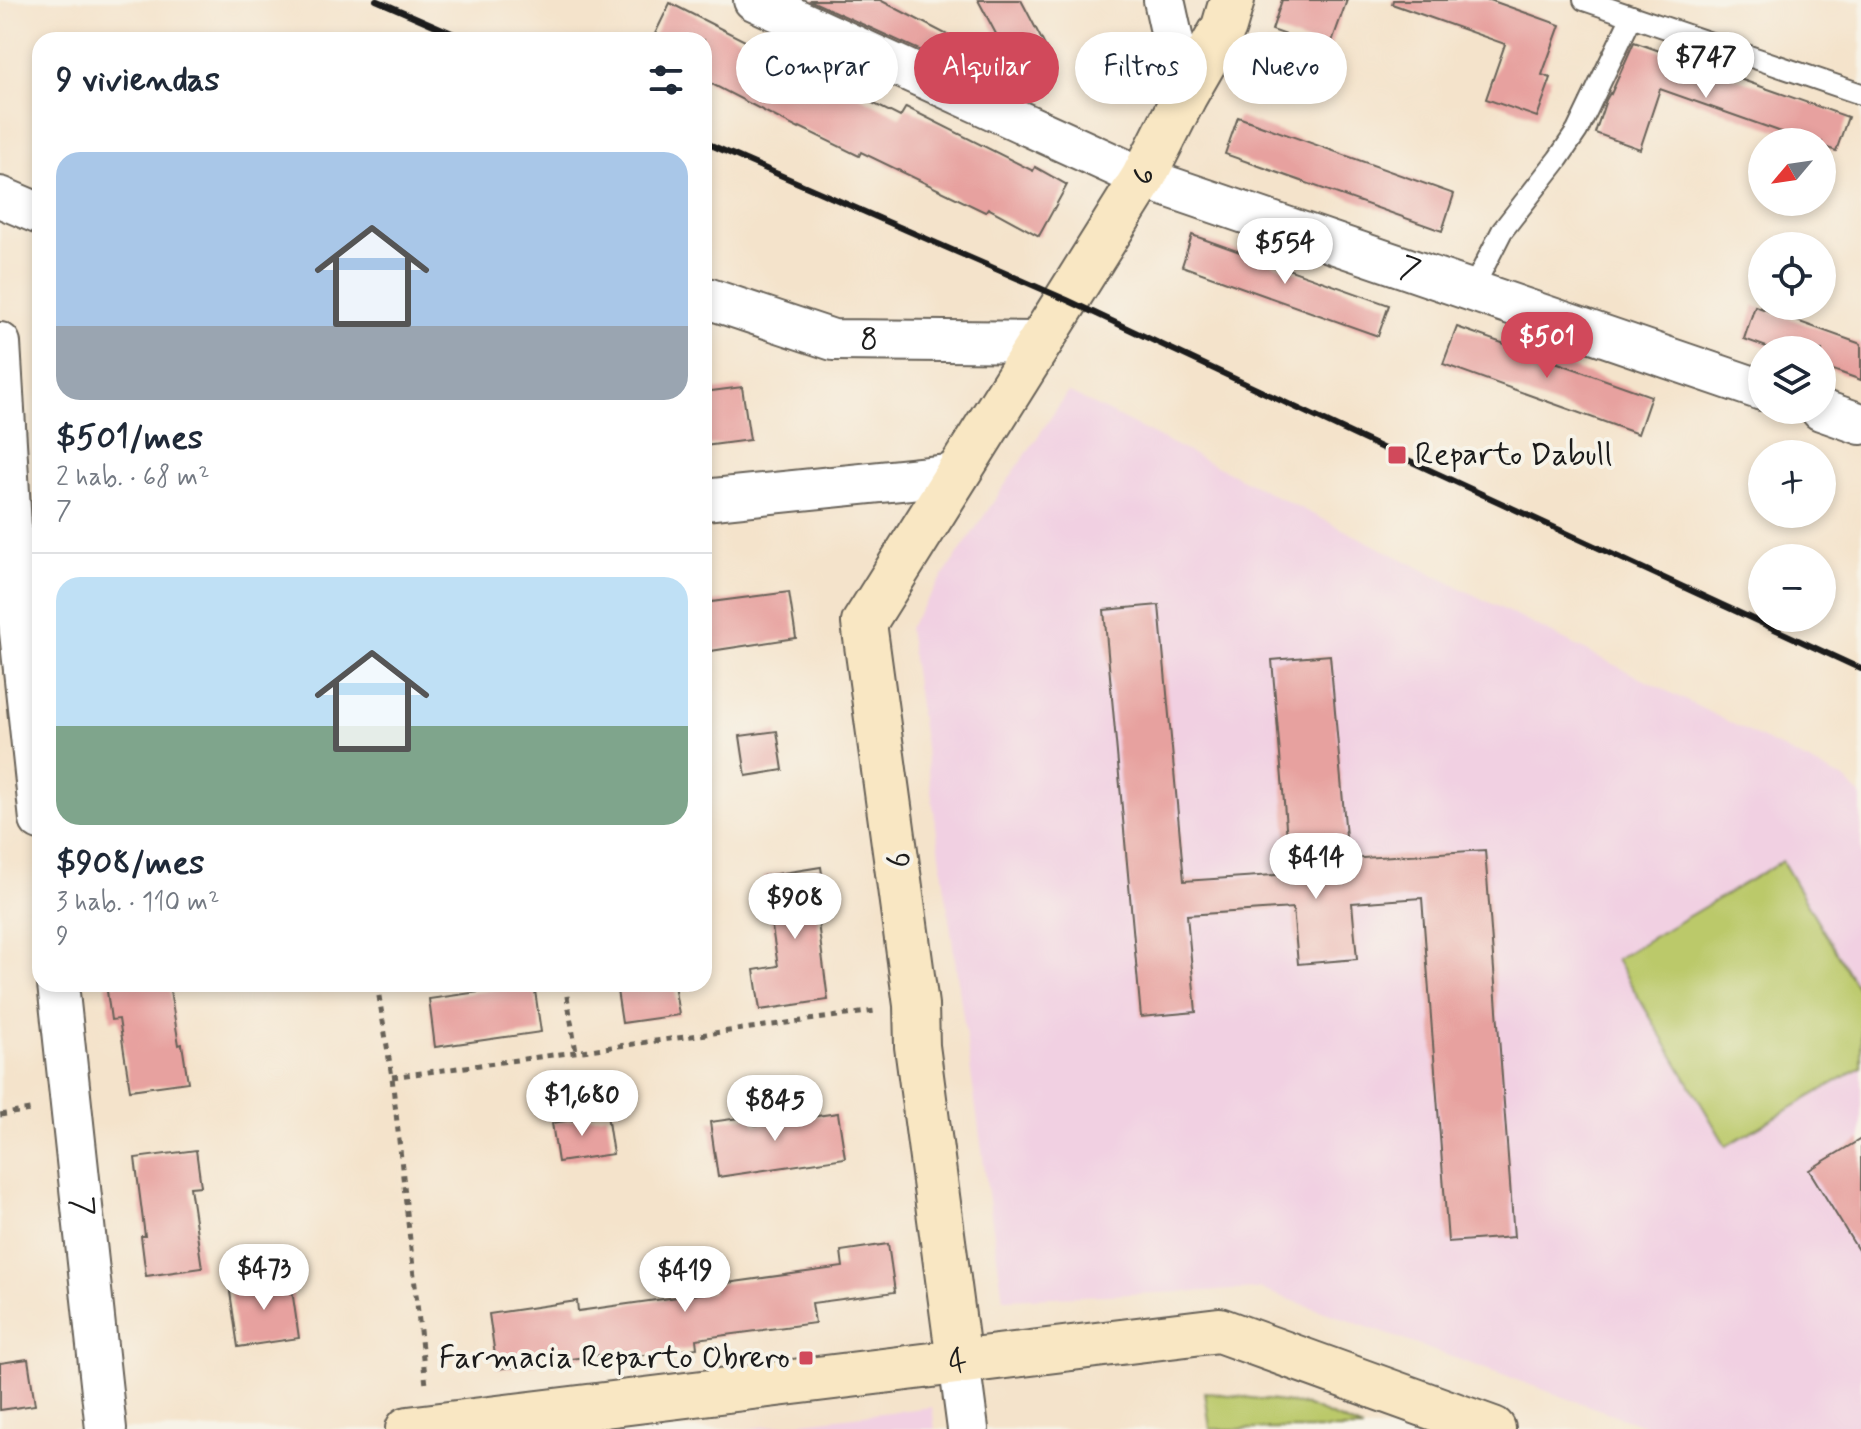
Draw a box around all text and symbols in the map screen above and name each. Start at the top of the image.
chip: Comprar [736,32,898,104]
chip: Alquilar [914,32,1059,104]
chip: Filtros [1075,32,1207,104]
chip: Nuevo [1223,32,1347,104]
pin: $747 [1659,32,1753,100]
text: $747 [1675,41,1737,75]
text: 9 viviendas [56,58,220,103]
icon: filters [644,58,688,102]
north arrow [1748,128,1836,216]
map controls [1748,128,1836,632]
street label: 6 [1122,159,1167,193]
icon: home [300,204,444,348]
pin: $554 [1238,218,1332,286]
text: $554 [1255,227,1315,261]
button: locate [1748,232,1836,320]
street label: 7 [1394,246,1426,292]
pin: $501 [1500,312,1594,380]
street label: 8 [860,319,878,361]
text: $501 [1519,321,1575,355]
button: layers [1748,336,1836,424]
text: $501/mes [56,416,203,461]
place label: Reparto Dabull [1415,434,1612,476]
button: + [1748,440,1836,528]
marker: Reparto Dabull [1386,444,1408,466]
text: 2 hab. · 68 m² [56,461,210,495]
text: 7 [56,495,72,529]
button: − [1748,544,1836,632]
icon: home [300,629,444,773]
pin: $414 [1269,833,1363,901]
text: $908/mes [56,841,204,886]
text: $414 [1288,842,1344,876]
street label: 9 [875,850,919,872]
pin: $908 [748,873,842,941]
text: $908 [767,882,824,916]
text: 3 hab. · 110 m² [56,886,219,920]
text: 9 [56,920,69,954]
pin: $1,680 [517,1070,647,1138]
pin: $845 [728,1075,822,1143]
text: $1,680 [544,1079,620,1113]
text: $845 [745,1084,805,1118]
street label: 7 [60,1195,104,1219]
pin: $473 [217,1244,311,1312]
pin: $419 [638,1246,732,1314]
text: $473 [237,1253,291,1287]
text: $419 [657,1255,713,1289]
place label: Farmacia Reparto Obrero [439,1337,790,1379]
street label: 4 [946,1340,970,1384]
marker: Farmacia Reparto Obrero [797,1349,815,1367]

